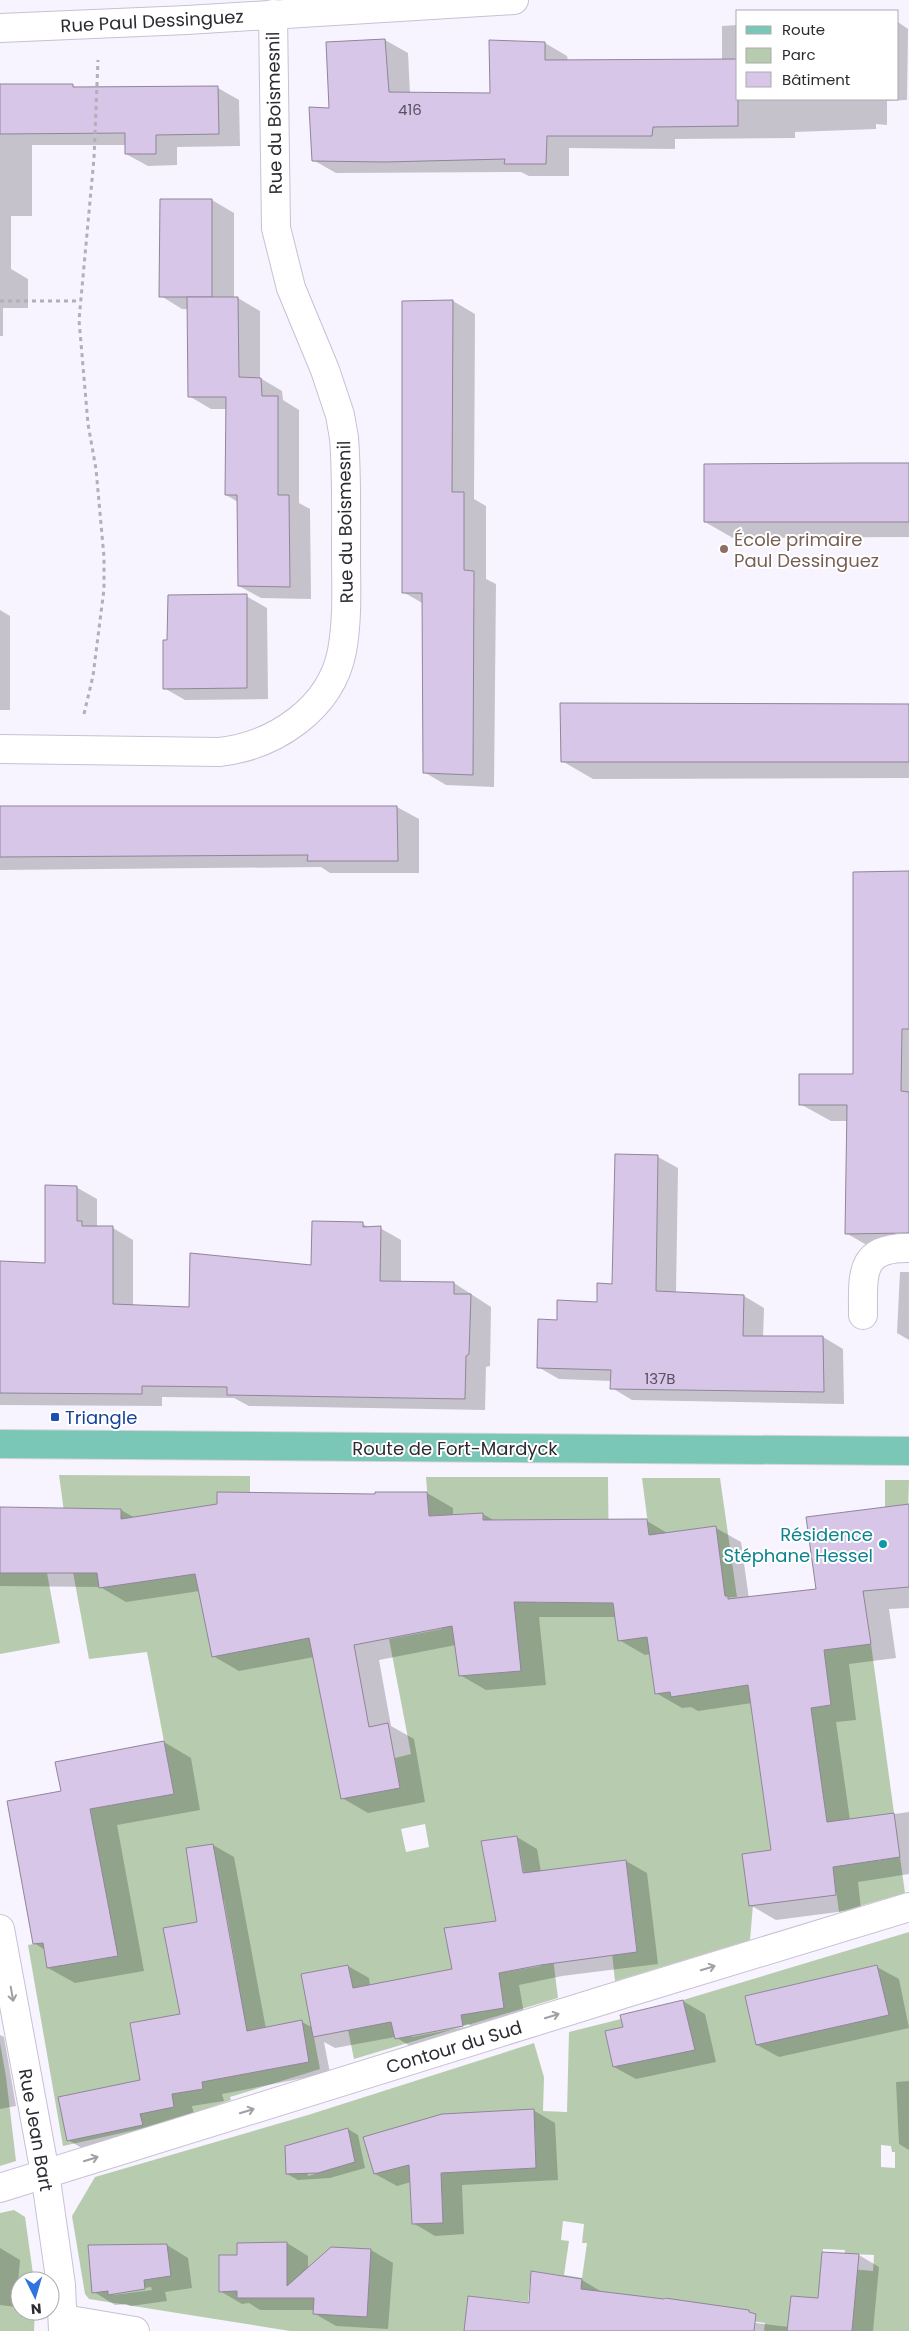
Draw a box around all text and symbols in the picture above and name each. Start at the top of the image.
street label: Rue Paul Dessinguez [60,4,244,38]
legend [736,10,899,100]
text: Route [782,19,825,40]
street label: Rue du Boismesnil [260,31,288,195]
text: Parc [782,44,816,65]
text: Bâtiment [782,69,850,90]
house number: 416 [398,99,422,120]
street label: Rue du Boismesnil [331,440,359,604]
place label: École primaire Paul Dessinguez [734,527,879,573]
marker: École primaire Paul Dessinguez [718,543,730,555]
house number: 137B [644,1368,676,1389]
place label: Triangle [65,1405,137,1430]
marker: Triangle [49,1411,61,1423]
street label: Route de Fort-Mardyck [352,1436,558,1461]
place label: Résidence Stéphane Hessel [723,1522,873,1568]
marker: Résidence Stéphane Hessel [877,1538,889,1550]
one-way arrow [699,1963,715,1973]
one-way arrow [8,1986,17,2002]
one-way arrow [544,2011,560,2021]
street label: Contour du Sud [383,2014,525,2080]
street label: Rue Jean Bart [13,2067,59,2193]
one-way arrow [238,2106,254,2116]
one-way arrow [83,2153,99,2163]
north arrow [10,2271,60,2321]
text: N [30,2299,42,2319]

